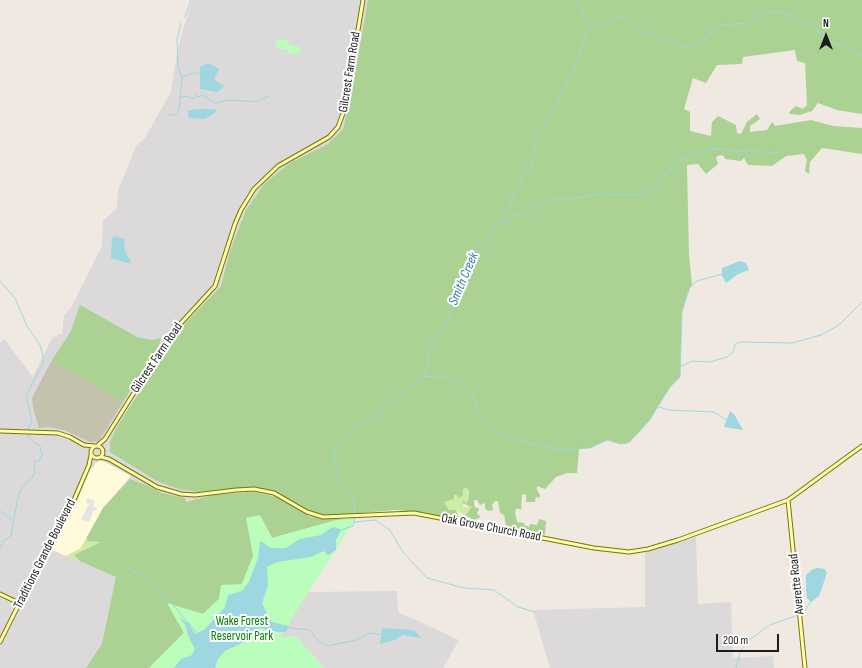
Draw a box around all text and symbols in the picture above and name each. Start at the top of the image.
north arrow [806,16,846,56]
text: N [823,17,829,30]
street label: Gilcrest Farm Road [336,31,364,113]
water label: Smith Creek [445,250,483,308]
street label: Gilcrest Farm Road [128,320,186,396]
street label: Traditions Grande Boulevard [11,497,79,611]
street label: Oak Grove Church Road [440,511,542,545]
street label: Averette Road [786,553,808,615]
park label: Wake Forest Reservoir Park [211,614,273,645]
scale bar [718,626,781,652]
text: 200 m [723,633,748,648]

